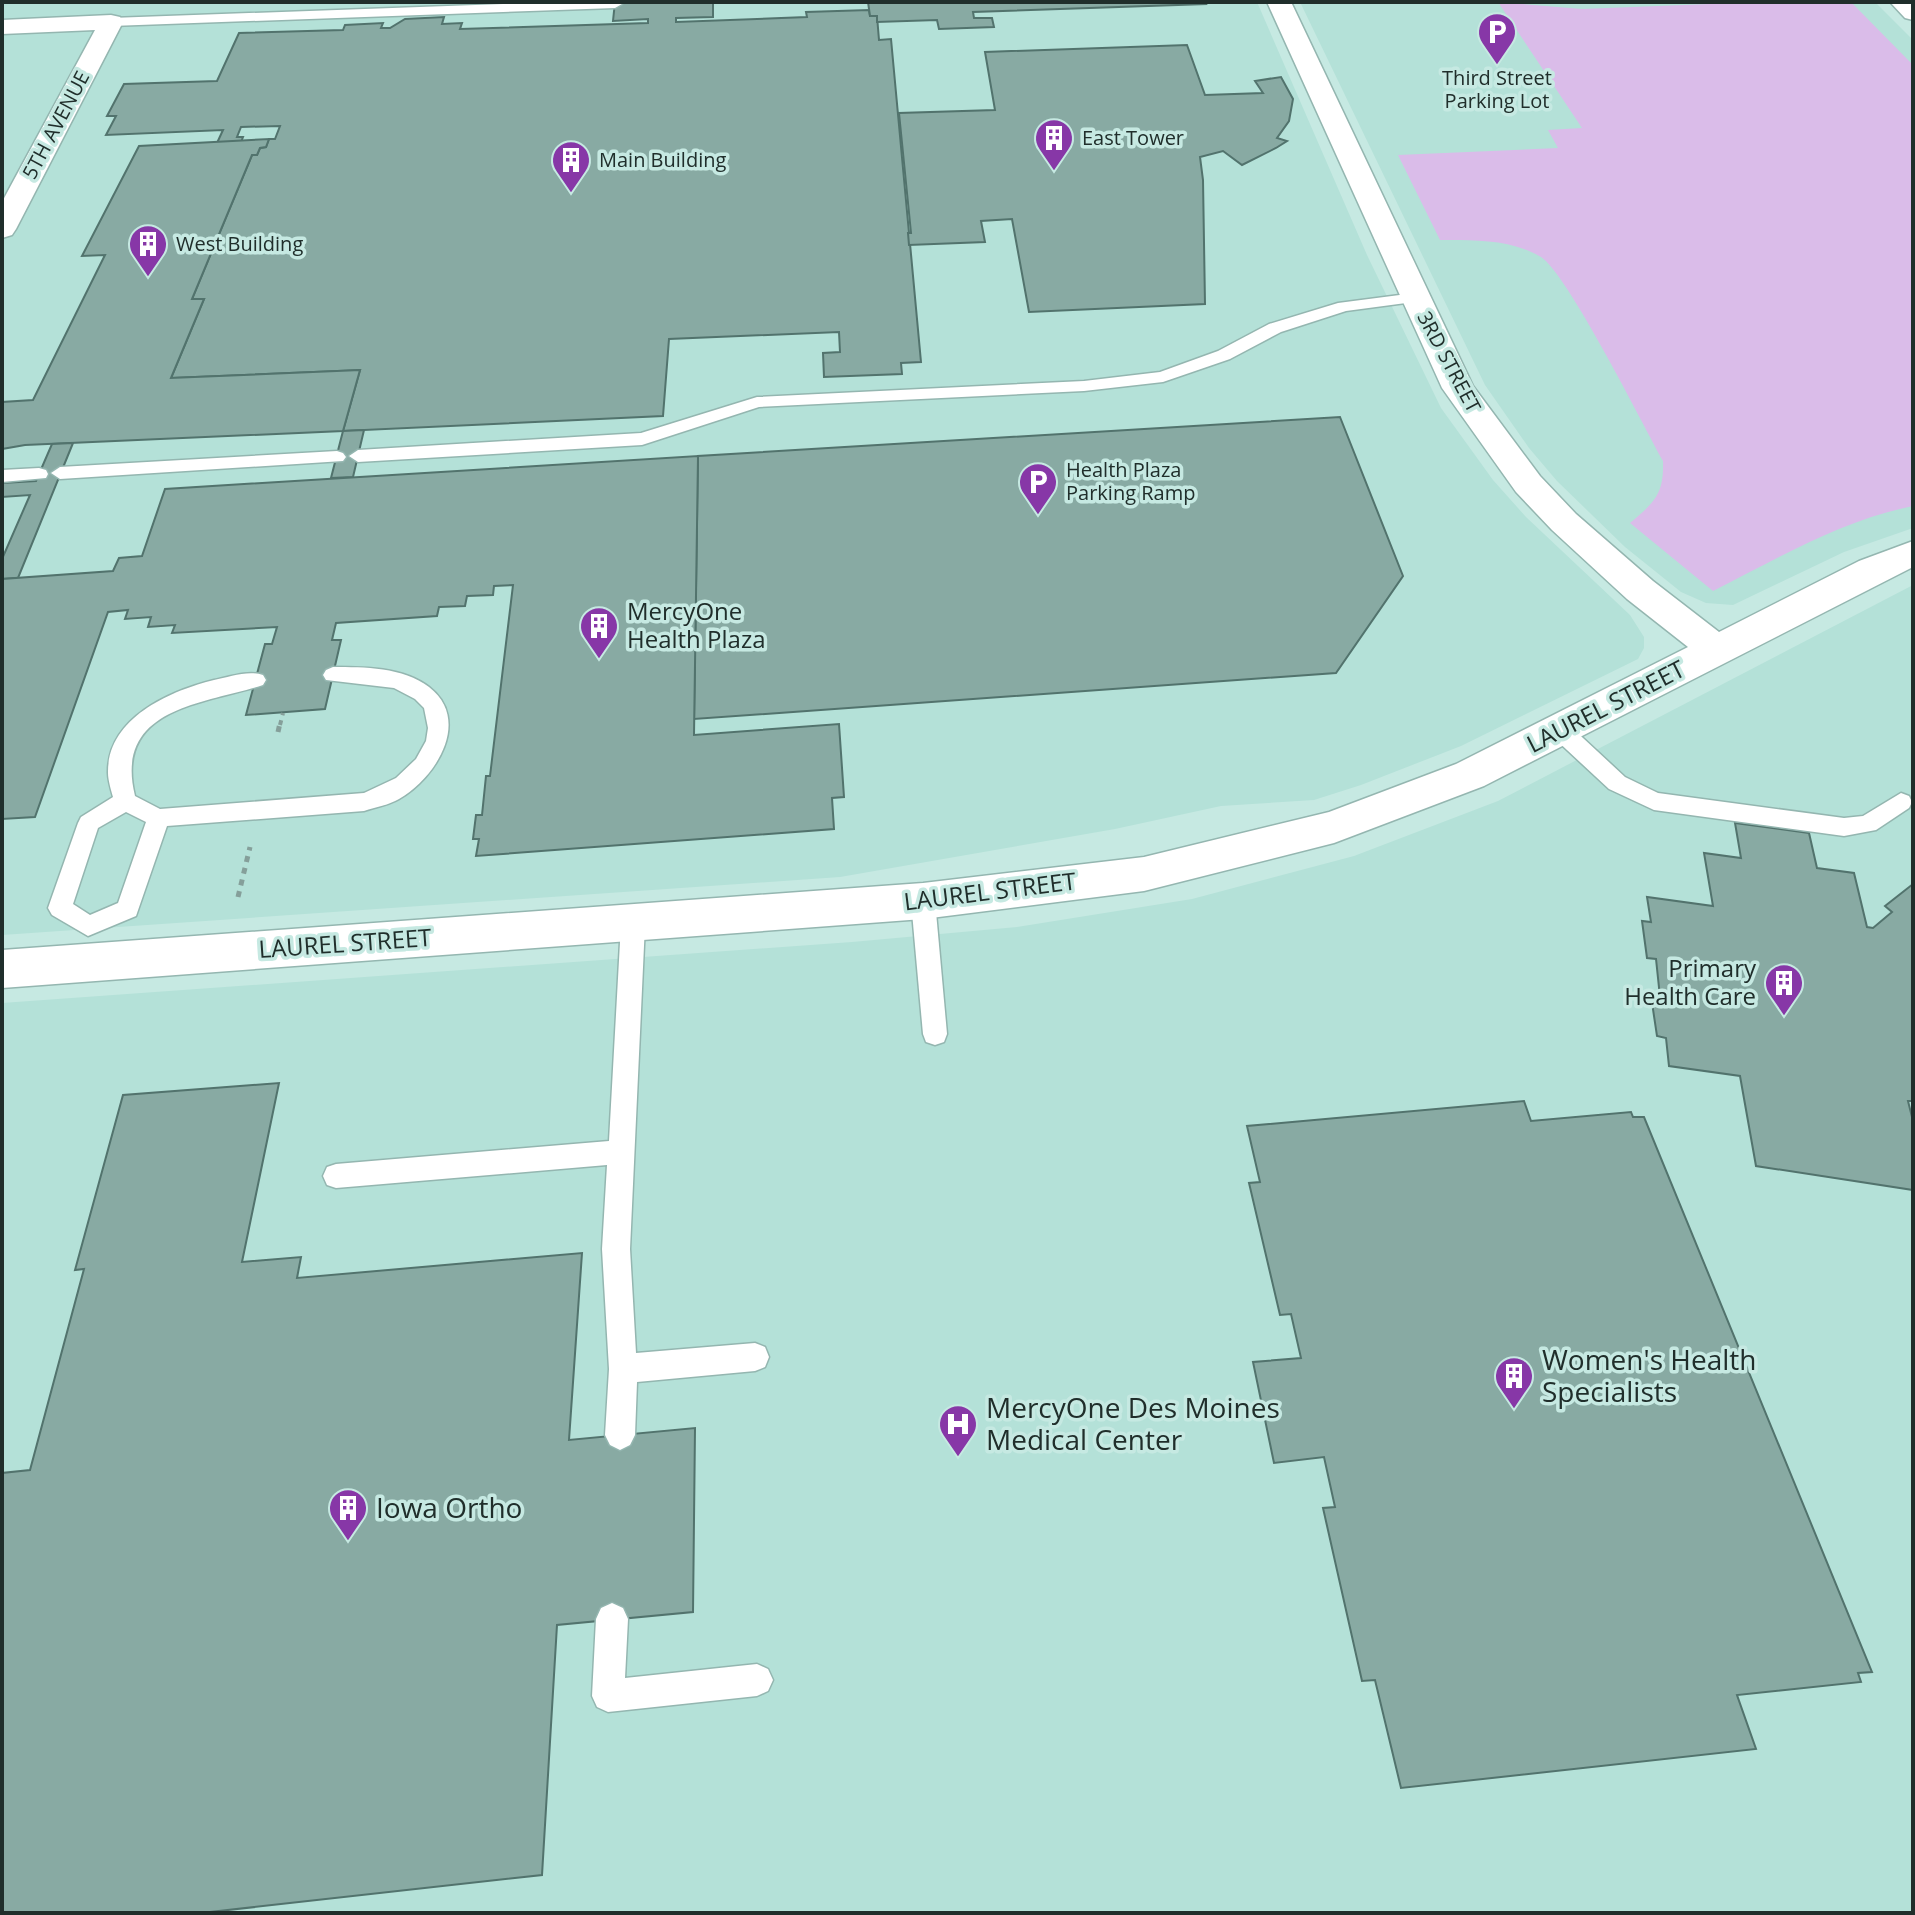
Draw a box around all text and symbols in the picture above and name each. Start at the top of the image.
parking icon: Third Street Parking Lot [1476,11,1518,66]
place label: Third Street Parking Lot [1442,64,1552,114]
street label: 5TH AVENUE [16,66,95,184]
building icon: East Tower [1033,117,1075,172]
place label: East Tower [1082,124,1184,151]
building icon: Main Building [550,139,592,194]
place label: Main Building [599,146,726,173]
building icon: West Building [127,223,169,278]
place label: West Building [176,230,303,257]
street label: 3RD STREET [1411,306,1487,417]
place label: Health Plaza Parking Ramp [1066,456,1195,506]
parking icon: Health Plaza Parking Ramp [1017,461,1059,516]
place label: MercyOne Health Plaza [627,594,766,655]
building icon: MercyOne Health Plaza [578,605,620,660]
street label: LAUREL STREET [1521,652,1690,760]
street label: LAUREL STREET [902,864,1078,917]
street label: LAUREL STREET [257,920,432,965]
place label: Primary Health Care [1624,951,1757,1012]
building icon: Primary Health Care [1763,962,1805,1017]
place label: Women's Health Specialists [1542,1340,1756,1410]
building icon: Women's Health Specialists [1493,1355,1535,1410]
place label: MercyOne Des Moines Medical Center [986,1388,1280,1458]
hospital icon: MercyOne Des Moines Medical Center [937,1403,979,1458]
building icon: Iowa Ortho [327,1487,369,1542]
place label: Iowa Ortho [376,1488,522,1526]

